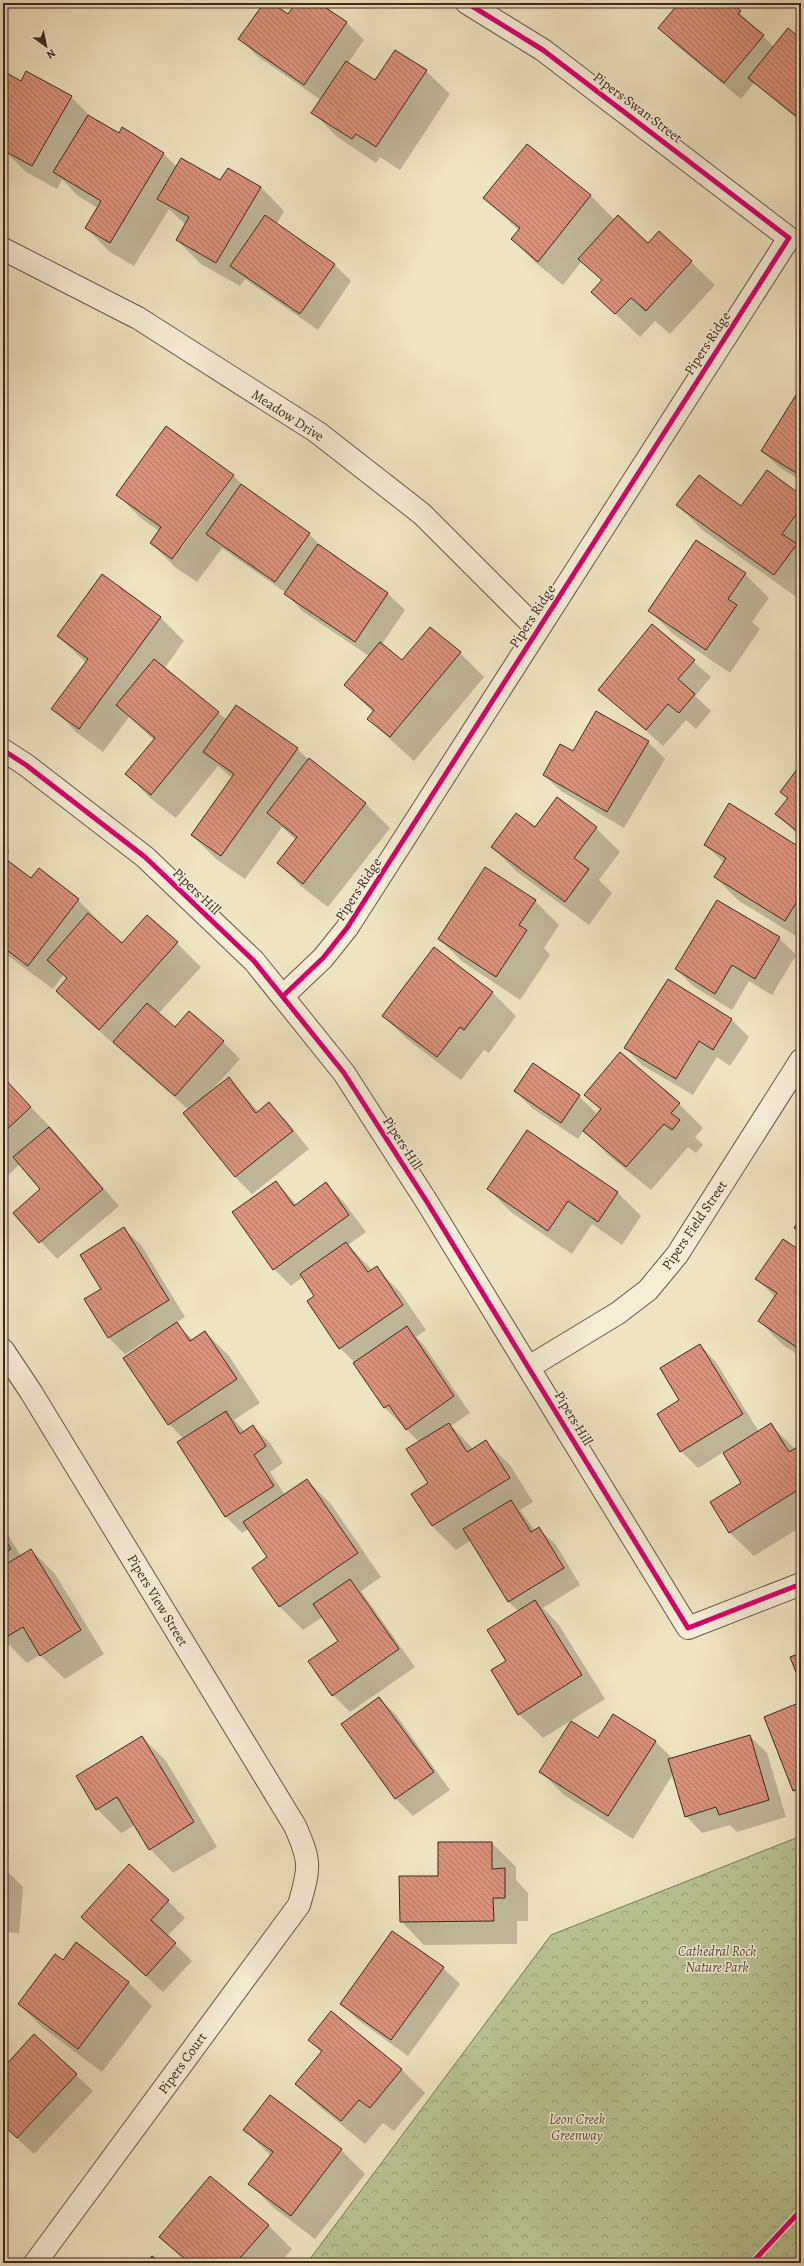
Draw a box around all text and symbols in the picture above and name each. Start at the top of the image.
north arrow [26,26,66,66]
text: N [44,45,59,62]
street label: Pipers Swan Street [589,68,686,147]
street label: Pipers Ridge [680,308,735,379]
street label: Meadow Drive [248,385,328,446]
street label: Pipers Ridge [505,581,560,652]
street label: Pipers Ridge [331,854,386,925]
street label: Pipers Hill [168,864,225,919]
street label: Pipers Hill [378,1113,427,1174]
street label: Pipers Field Street [657,1176,732,1274]
street label: Pipers Hill [550,1388,598,1449]
street label: Pipers View Street [123,1551,193,1650]
park label: Cathedral Rock Nature Park [678,1942,756,1977]
street label: Pipers Court [154,2028,211,2098]
park label: Leon Creek Greenway [549,2110,605,2145]

